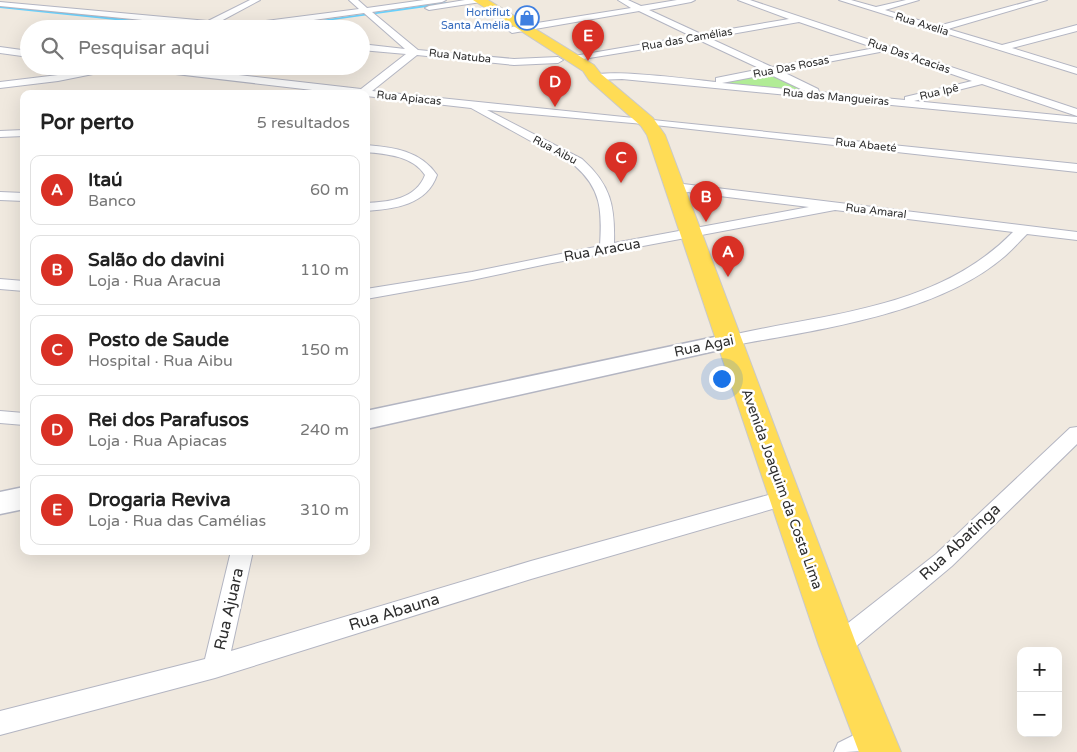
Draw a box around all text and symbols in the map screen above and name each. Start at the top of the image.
shop icon: Hortiflut Santa Amélia [514,5,540,31]
place label: Hortiflut Santa Amélia [441,6,510,32]
street label: Rua Axelia [894,10,950,38]
search box [20,20,370,75]
pin: E [572,20,604,61]
street label: Rua das Camélias [641,25,733,53]
icon: search [38,34,66,62]
street label: Rua Das Acacias [866,36,952,76]
text: Pesquisar aqui [78,37,210,59]
street label: Rua Natuba [428,46,492,66]
street label: Rua Das Rosas [752,53,830,81]
pin: D [539,66,571,107]
street label: Rua Ipê [918,81,960,103]
street label: Rua das Mangueiras [782,86,890,108]
street label: Rua Apiacas [376,88,442,108]
text: Por perto [40,110,134,135]
text: 5 resultados [257,113,350,133]
street label: Rua Aibu [531,133,579,167]
street label: Rua Abaeté [835,135,897,155]
pin: C [605,142,637,183]
text: Itaú [88,169,123,191]
text: A [51,180,63,200]
text: 60 m [310,180,349,200]
pin: B [690,181,722,222]
text: Banco [88,191,136,211]
street label: Rua Amaral [845,201,907,221]
street label: Rua Aracua [562,235,642,265]
pin: A [712,236,744,277]
text: Salão do davini [88,249,224,271]
text: B [51,260,63,280]
text: 110 m [300,260,349,280]
text: Loja · Rua Aracua [88,271,221,291]
text: Posto de Saude [88,329,229,351]
street label: Rua Agai [673,331,735,361]
text: C [51,340,63,360]
text: 150 m [300,340,349,360]
text: Hospital · Rua Aibu [88,351,233,371]
your location [709,366,735,392]
street label: Avenida Joaquim da Costa Lima [738,387,826,591]
text: Rei dos Parafusos [88,409,249,431]
text: D [51,420,63,440]
text: 240 m [300,420,349,440]
text: Loja · Rua Apiacas [88,431,227,451]
text: Drogaria Reviva [88,489,231,511]
street label: Rua Abatinga [915,499,1005,585]
text: E [52,500,62,520]
text: 310 m [300,500,349,520]
text: Loja · Rua das Camélias [88,511,266,531]
street label: Rua Ajuara [210,566,248,652]
street label: Rua Abauna [346,589,442,635]
map controls [1017,647,1062,737]
button: + [1017,647,1062,692]
button: − [1017,692,1062,737]

